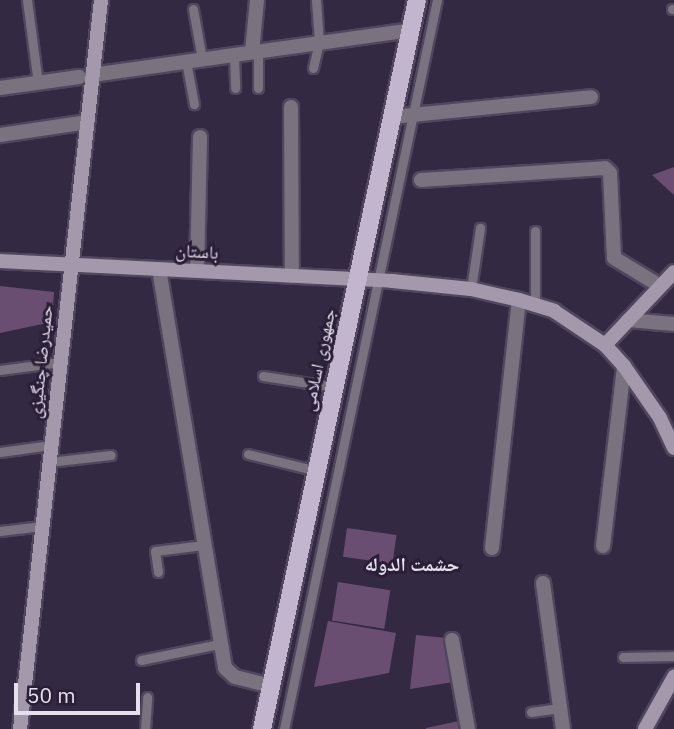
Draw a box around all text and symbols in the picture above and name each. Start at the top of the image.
street label: باستان [175,240,219,264]
street label: حمیدرضا چنگیزی [24,304,58,420]
street label: جمهوری اسلامی [298,307,340,413]
district label: حشمت الدوله [365,554,459,576]
scale bar [18,670,144,714]
text: 50 m [27,681,76,709]

